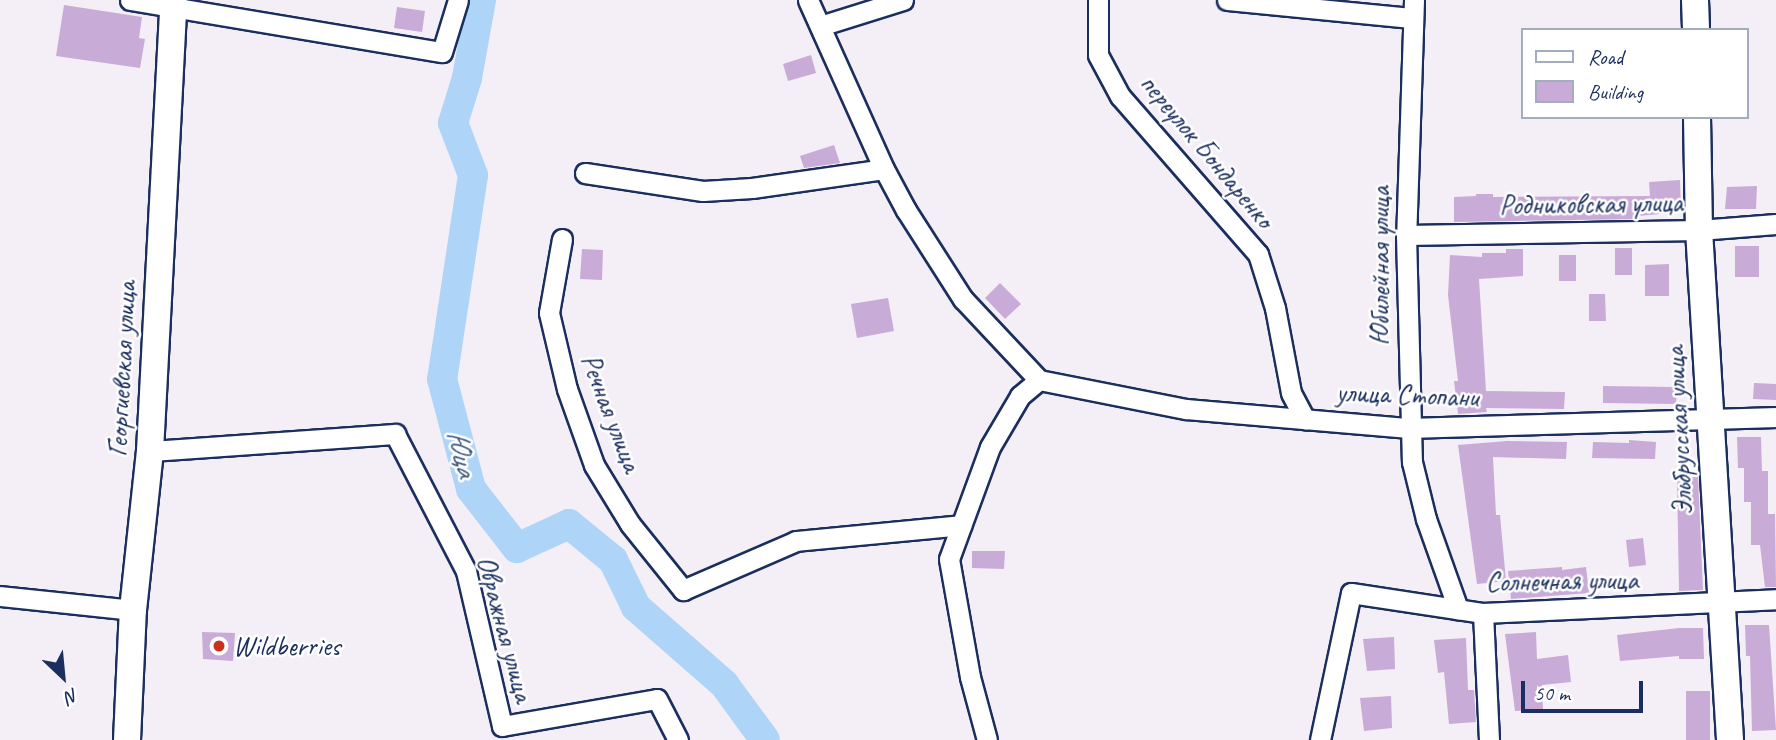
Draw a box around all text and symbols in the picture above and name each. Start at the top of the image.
legend [1520,28,1748,119]
text: Road [1588,44,1623,70]
street label: переулок Бондаренко [1133,67,1281,235]
text: Building [1588,79,1643,105]
street label: Юбилейная улица [1363,185,1397,347]
street label: Родниковская улица [1498,186,1684,222]
street label: Георгиевская улица [101,281,143,457]
street label: Эльбрусская улица [1658,345,1700,517]
street label: Речная улица [573,349,649,477]
street label: улица Стопани [1335,376,1479,414]
water label: Юца [439,426,485,480]
street label: Овражная улица [469,552,541,706]
street label: Солнечная улица [1484,563,1640,599]
place label: Wildberries [233,629,340,663]
marker: Wildberries [211,638,227,654]
north arrow [28,642,98,712]
scale bar [1524,666,1646,710]
text: 50 m [1534,680,1570,706]
text: N [62,683,83,709]

